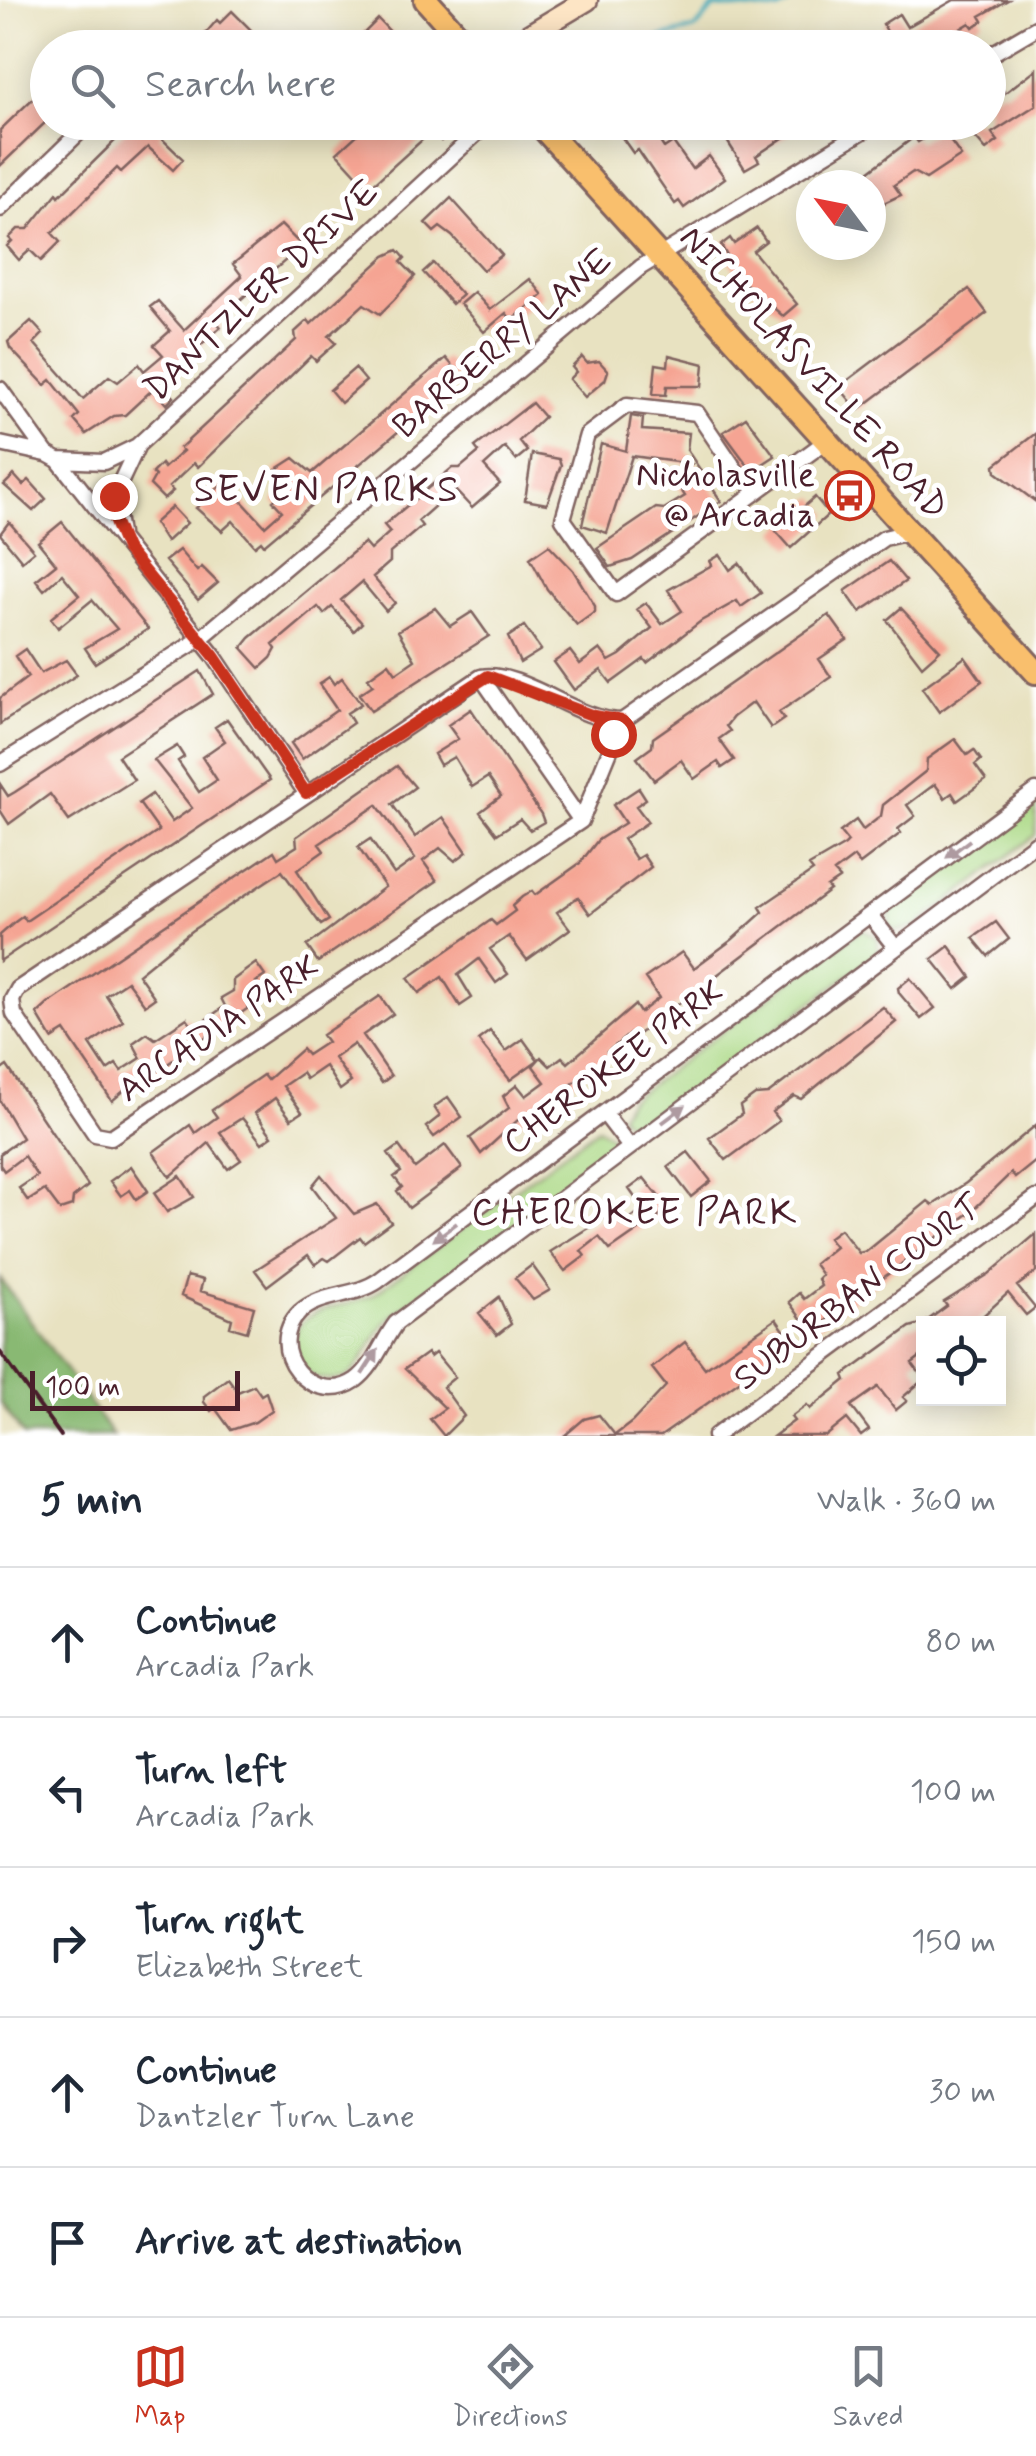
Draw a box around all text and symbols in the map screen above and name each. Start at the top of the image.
search box [30,30,1006,140]
icon: search [65,58,120,113]
text: Search here [145,61,336,110]
street label: DANTZLER DRIVE [135,170,389,412]
north arrow [796,170,886,260]
street label: NICHOLASVILLE ROAD [669,216,957,530]
street label: BARBERRY LANE [384,239,622,449]
place label: Nicholasville @ Arcadia [636,453,815,539]
district label: SEVEN PARKS [194,466,460,515]
bus stop icon: Nicholasville @ Arcadia [824,470,876,522]
route end [92,474,138,520]
route start [591,712,637,758]
one-way arrow [945,839,971,859]
street label: ARCADIA PARK [109,945,329,1113]
street label: CHEROKEE PARK [494,970,734,1166]
one-way arrow [661,1104,687,1124]
street label: SUBURBAN COURT [725,1184,992,1401]
district label: CHEROKEE PARK [471,1189,799,1238]
one-way arrow [432,1221,458,1241]
map controls [916,1316,1006,1406]
button: locate [916,1316,1006,1406]
one-way arrow [361,1348,379,1375]
scale bar [30,1366,240,1410]
text: 100 m [45,1370,120,1407]
text: 5 min [40,1474,143,1529]
text: Walk · 360 m [817,1480,996,1522]
text: Continue [135,1597,277,1646]
icon: ahead [40,1615,95,1670]
text: 80 m [926,1621,996,1663]
text: Arcadia Park [135,1646,314,1688]
text: Turn left [135,1747,287,1796]
icon: left [40,1765,95,1820]
text: 100 m [910,1771,996,1813]
text: Arcadia Park [135,1796,314,1838]
text: Turn right [135,1897,304,1946]
icon: right [40,1915,95,1970]
text: 150 m [911,1921,996,1963]
text: Elizabeth Street [135,1946,363,1988]
text: Continue [135,2047,277,2096]
icon: ahead [40,2065,95,2120]
text: 30 m [929,2071,996,2113]
text: Dantzler Turn Lane [135,2096,415,2138]
icon: arrive [40,2215,95,2270]
text: Arrive at destination [135,2218,462,2267]
tab: Map [133,2339,188,2436]
tab: Directions [453,2339,568,2436]
tab: Saved [833,2339,903,2436]

